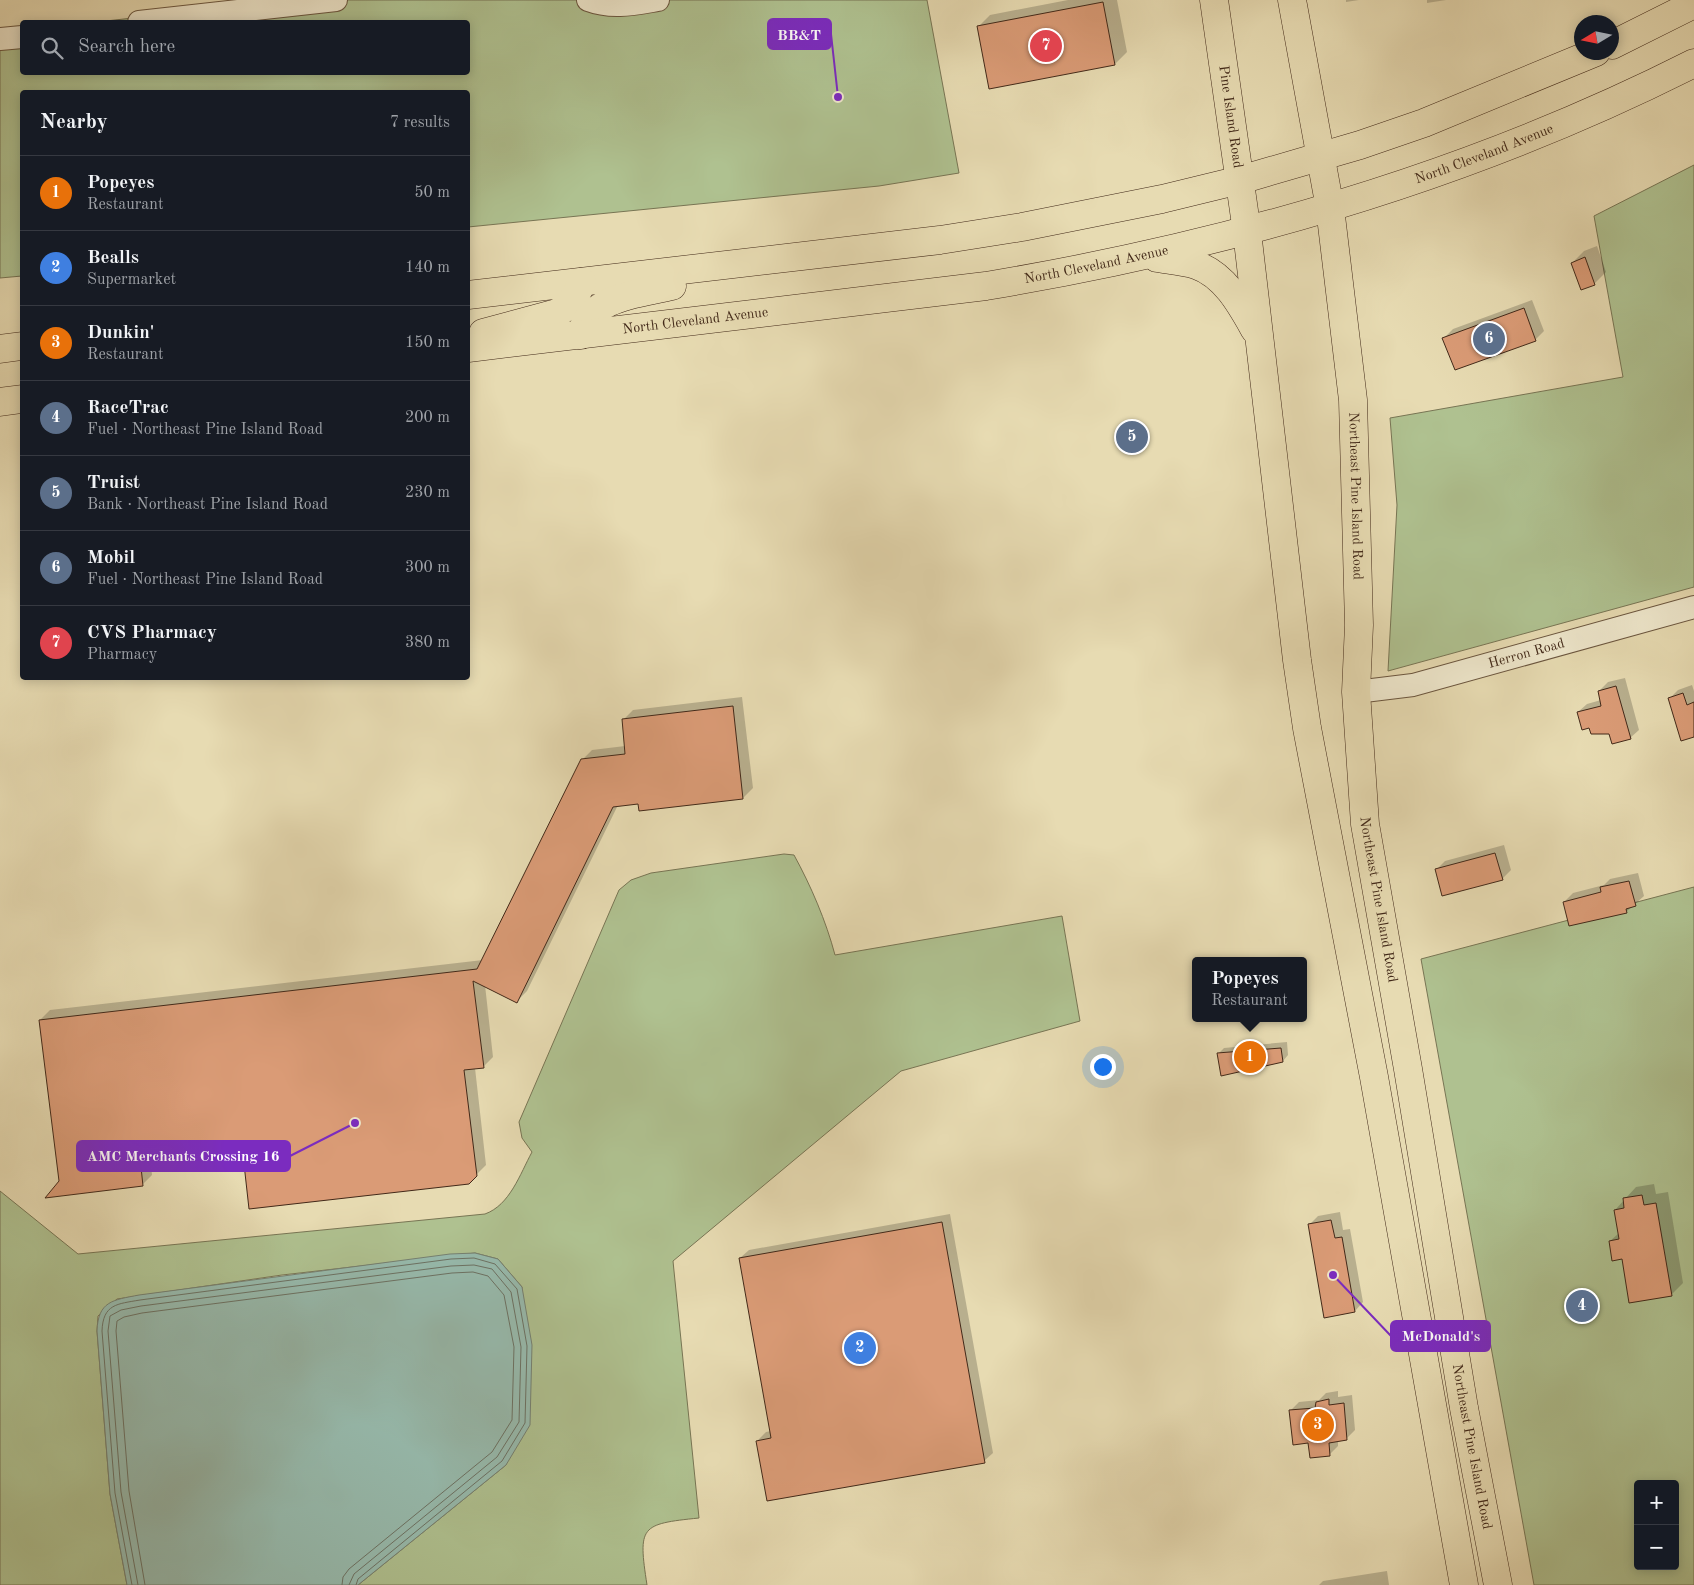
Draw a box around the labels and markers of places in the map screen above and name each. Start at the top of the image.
callout: BB&T [768,19,831,49]
pin: 7 [1030,27,1062,65]
pin: 6 [1473,320,1505,358]
pin: 5 [1116,418,1148,456]
pin: 1 [1234,1038,1266,1076]
callout: AMC Merchants Crossing 16 [77,1141,290,1171]
pin: 4 [1566,1287,1598,1325]
callout: McDonald's [1391,1321,1490,1351]
pin: 2 [844,1329,876,1367]
pin: 3 [1302,1406,1334,1444]

